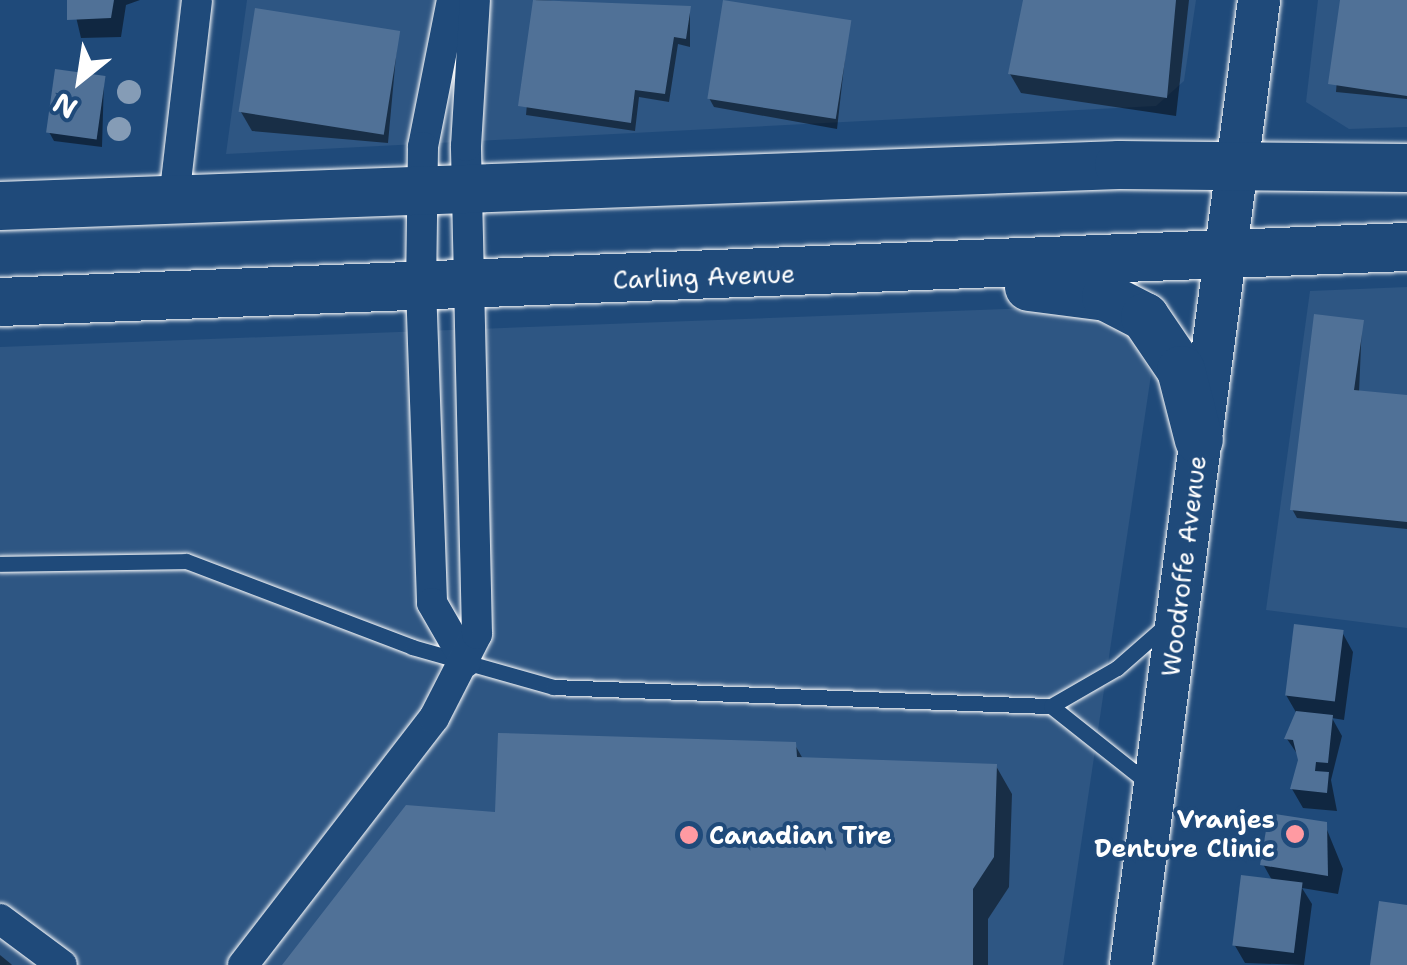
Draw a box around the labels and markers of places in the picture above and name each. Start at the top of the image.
place label: Vranjes Denture Clinic [1094,805,1275,864]
place label: Canadian Tire [709,820,892,850]
marker: Vranjes Denture Clinic [1284,823,1306,845]
marker: Canadian Tire [678,824,700,846]

